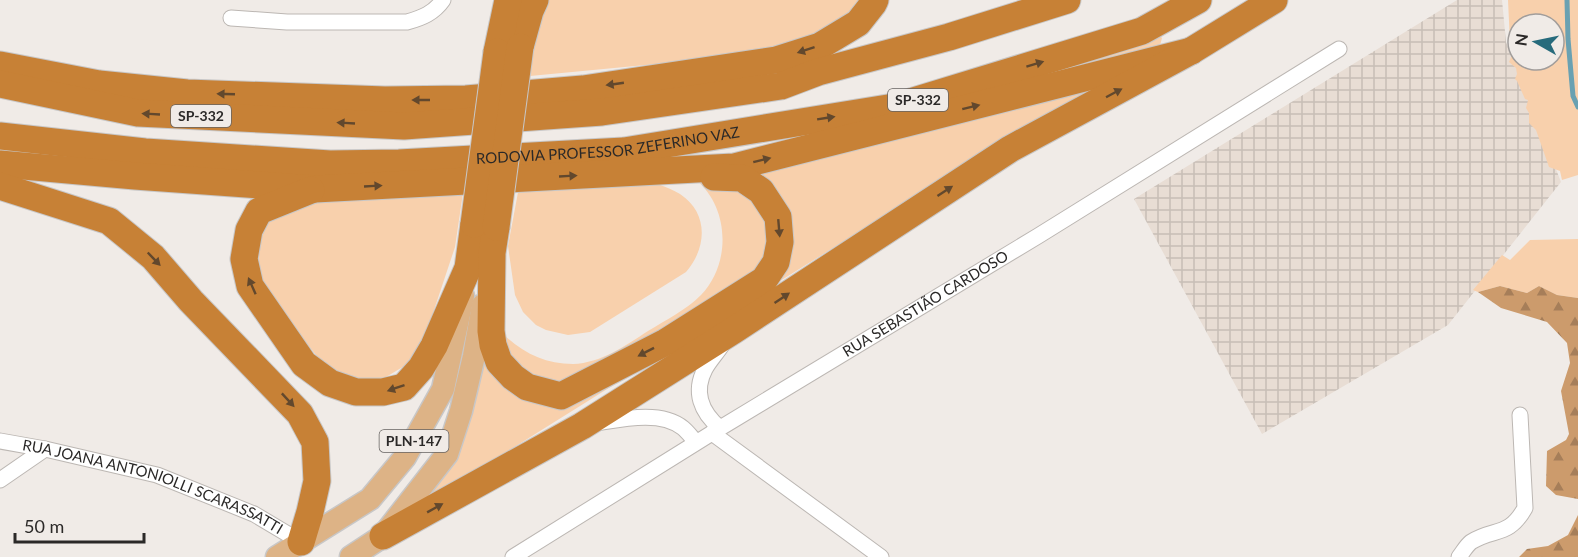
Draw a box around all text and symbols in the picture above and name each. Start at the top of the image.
north arrow [1506,12,1566,72]
text: N [1510,32,1531,47]
one-way arrow [797,46,815,55]
one-way arrow [1026,59,1044,68]
one-way arrow [605,80,624,89]
one-way arrow [1105,88,1122,98]
road number: SP-332 [888,89,948,111]
one-way arrow [216,90,235,99]
one-way arrow [411,95,430,105]
one-way arrow [962,101,980,111]
road number: SP-332 [171,105,231,127]
one-way arrow [141,109,160,118]
one-way arrow [817,113,836,122]
one-way arrow [336,118,355,127]
street label: RODOVIA PROFESSOR ZEFERINO VAZ [476,122,741,167]
one-way arrow [753,154,771,164]
one-way arrow [558,171,577,180]
one-way arrow [364,181,383,190]
one-way arrow [937,186,953,197]
one-way arrow [774,218,784,237]
street label: RUA SEBASTIÃO CARDOSO [839,246,1011,360]
one-way arrow [147,251,161,266]
one-way arrow [247,276,257,294]
one-way arrow [774,292,790,304]
one-way arrow [637,347,654,357]
one-way arrow [387,383,405,393]
one-way arrow [280,393,294,407]
road number: PLN-147 [380,430,448,452]
street label: RUA JOANA ANTONIOLLI SCARASSATTI [21,435,286,537]
one-way arrow [426,503,443,513]
scale bar [15,506,144,544]
text: 50 m [24,515,64,537]

